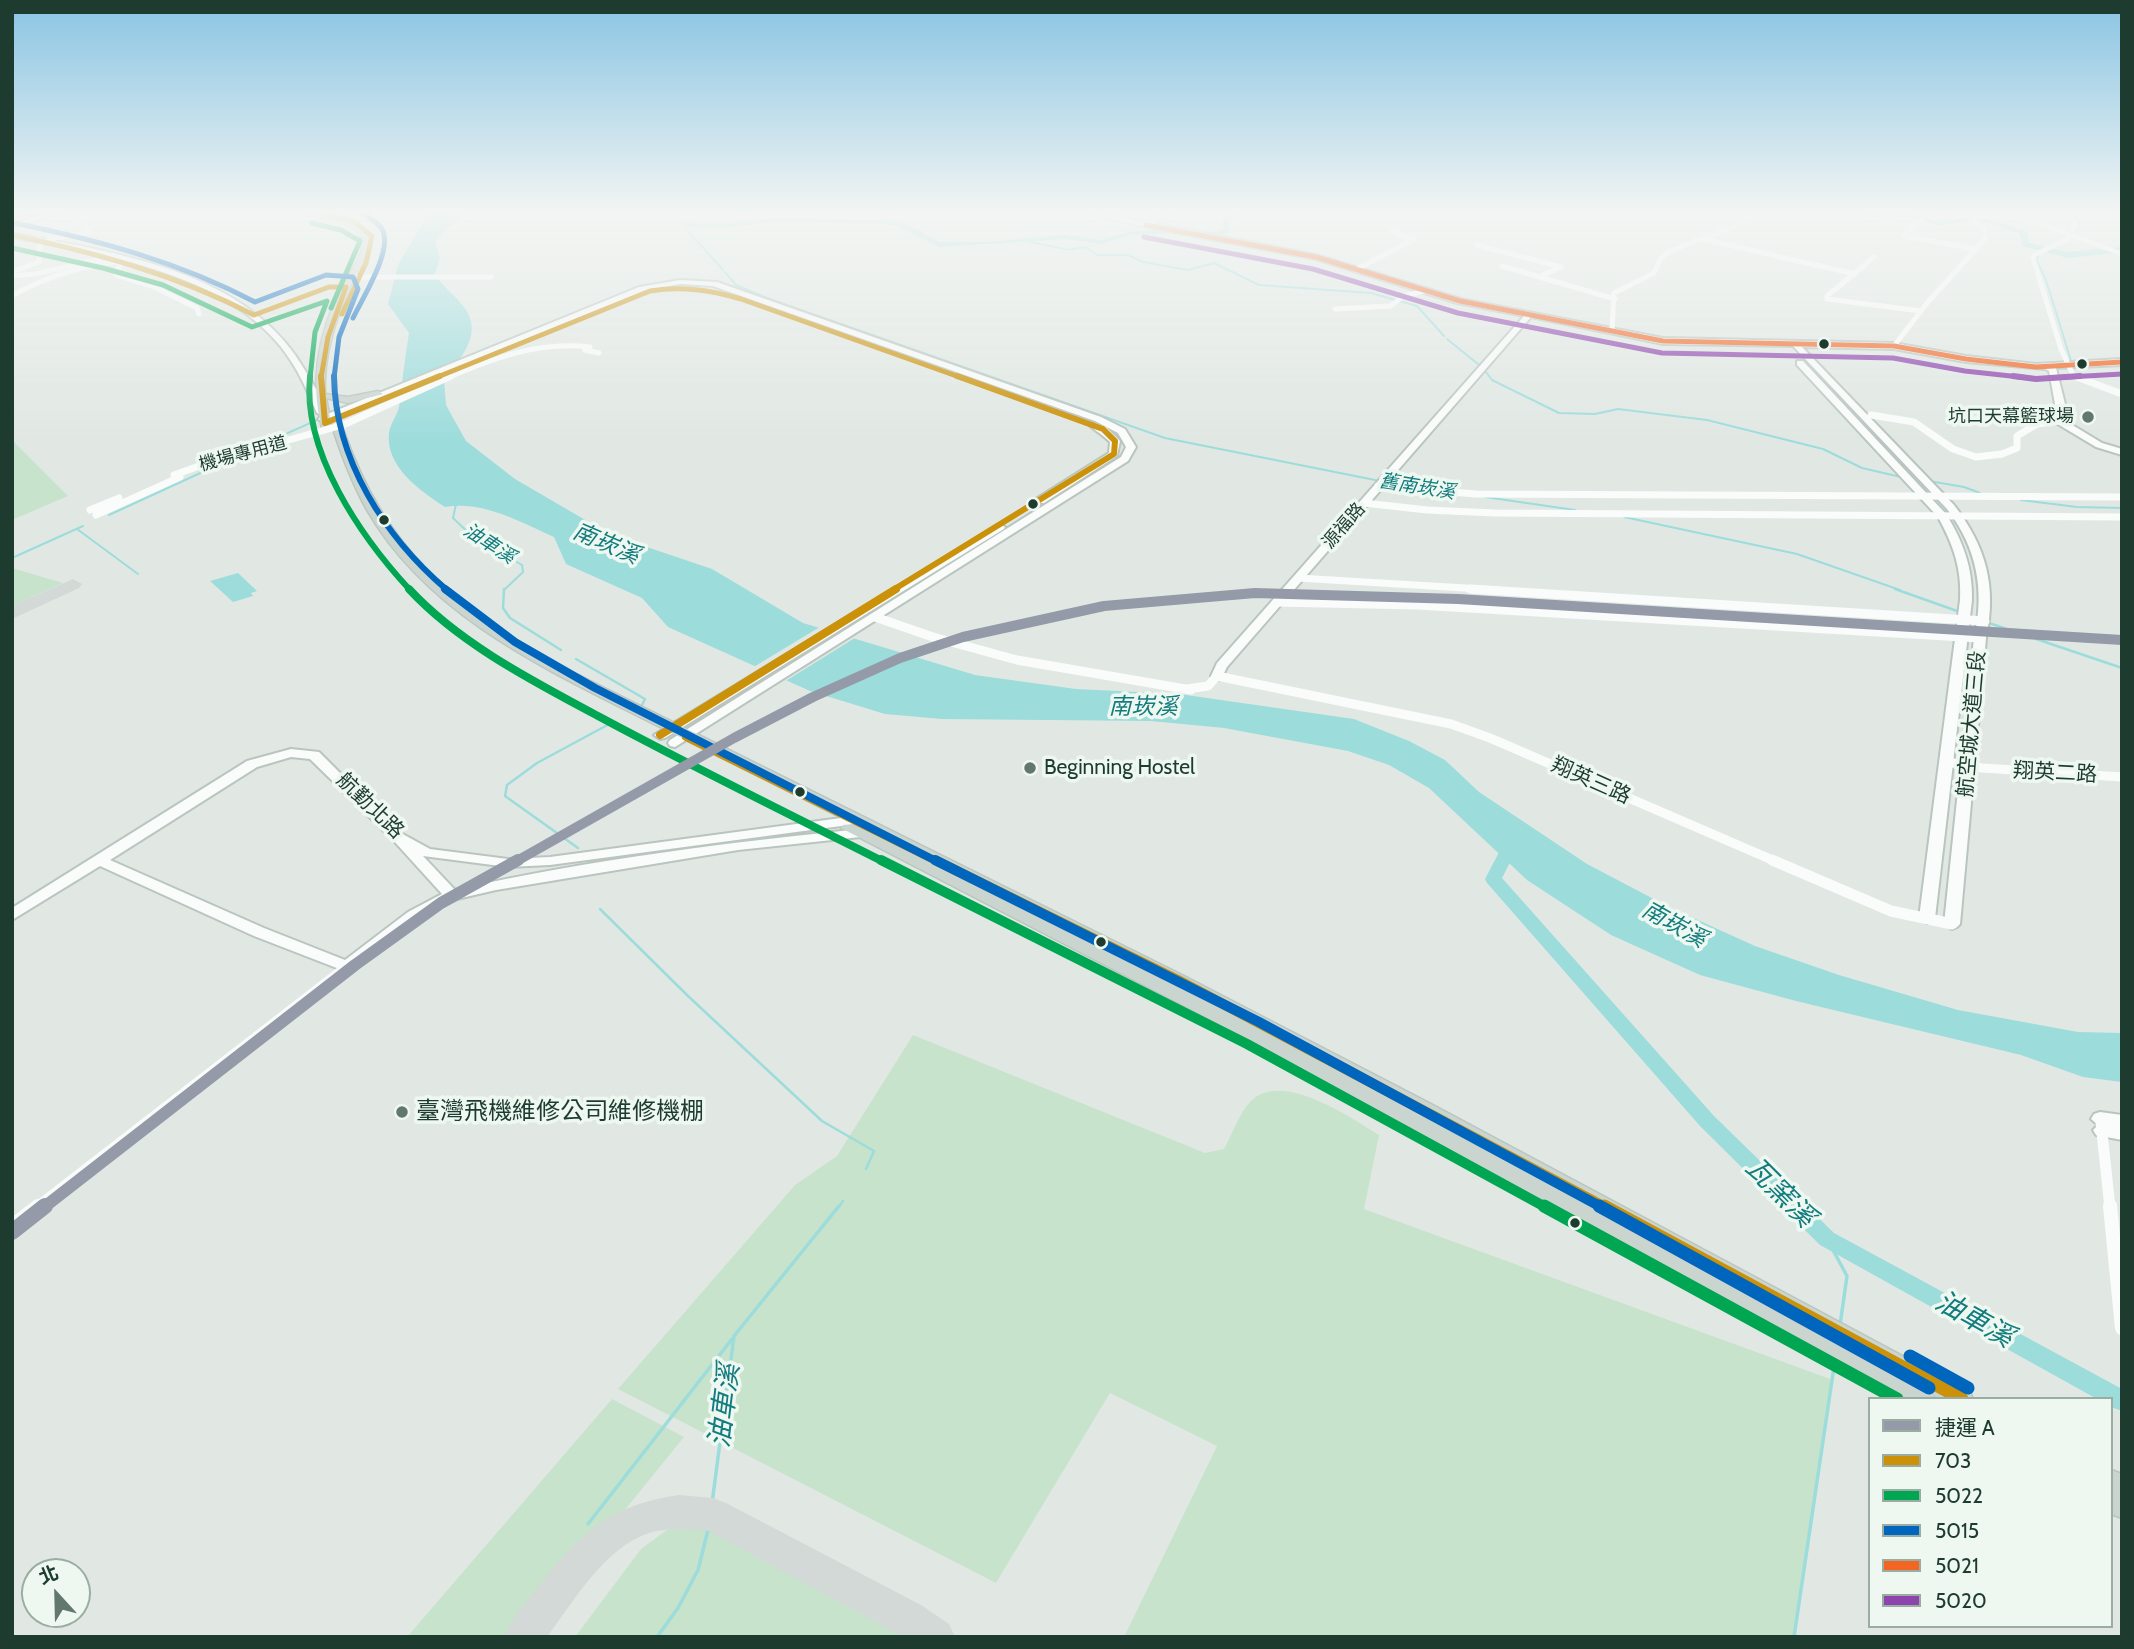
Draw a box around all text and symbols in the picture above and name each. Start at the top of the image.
unlabelled marker [1817,337,1831,351]
unlabelled marker [2075,357,2089,371]
place label: 坑口天幕籃球場 [1948,406,2074,428]
marker: 坑口天幕籃球場 [2080,409,2096,425]
street label: 機場專用道 [197,432,289,476]
water label: 舊南崁溪 [1378,470,1456,504]
unlabelled marker [1026,497,1040,511]
street label: 源福路 [1318,499,1370,553]
unlabelled marker [377,513,391,527]
water label: 南崁溪 [569,518,643,570]
water label: 油車溪 [459,519,519,569]
street label: 航空城大道三段 [1953,650,1991,798]
water label: 南崁溪 [1109,693,1177,721]
street label: 翔英三路 [1548,752,1634,810]
place label: Beginning Hostel [1044,755,1195,781]
street label: 翔英二路 [2012,758,2098,788]
marker: Beginning Hostel [1022,760,1038,776]
street label: 航勤北路 [331,768,409,844]
unlabelled marker [793,785,807,799]
water label: 南崁溪 [1637,896,1711,954]
unlabelled marker [1094,935,1108,949]
place label: 臺灣飛機維修公司維修機棚 [416,1098,704,1126]
marker: 臺灣飛機維修公司維修機棚 [394,1104,410,1120]
water label: 瓦窯溪 [1738,1151,1822,1235]
unlabelled marker [1568,1216,1582,1230]
water label: 油車溪 [1929,1285,2019,1355]
water label: 油車溪 [703,1362,747,1450]
legend [1868,1397,2113,1628]
text: 捷運 A [1935,1415,1995,1440]
text: 703 [1935,1448,1971,1473]
text: 5022 [1935,1483,1983,1508]
text: 5015 [1935,1518,1979,1543]
text: 5021 [1935,1553,1979,1578]
north arrow [21,1558,91,1628]
text: 北 [36,1561,62,1589]
text: 5020 [1935,1588,1987,1613]

